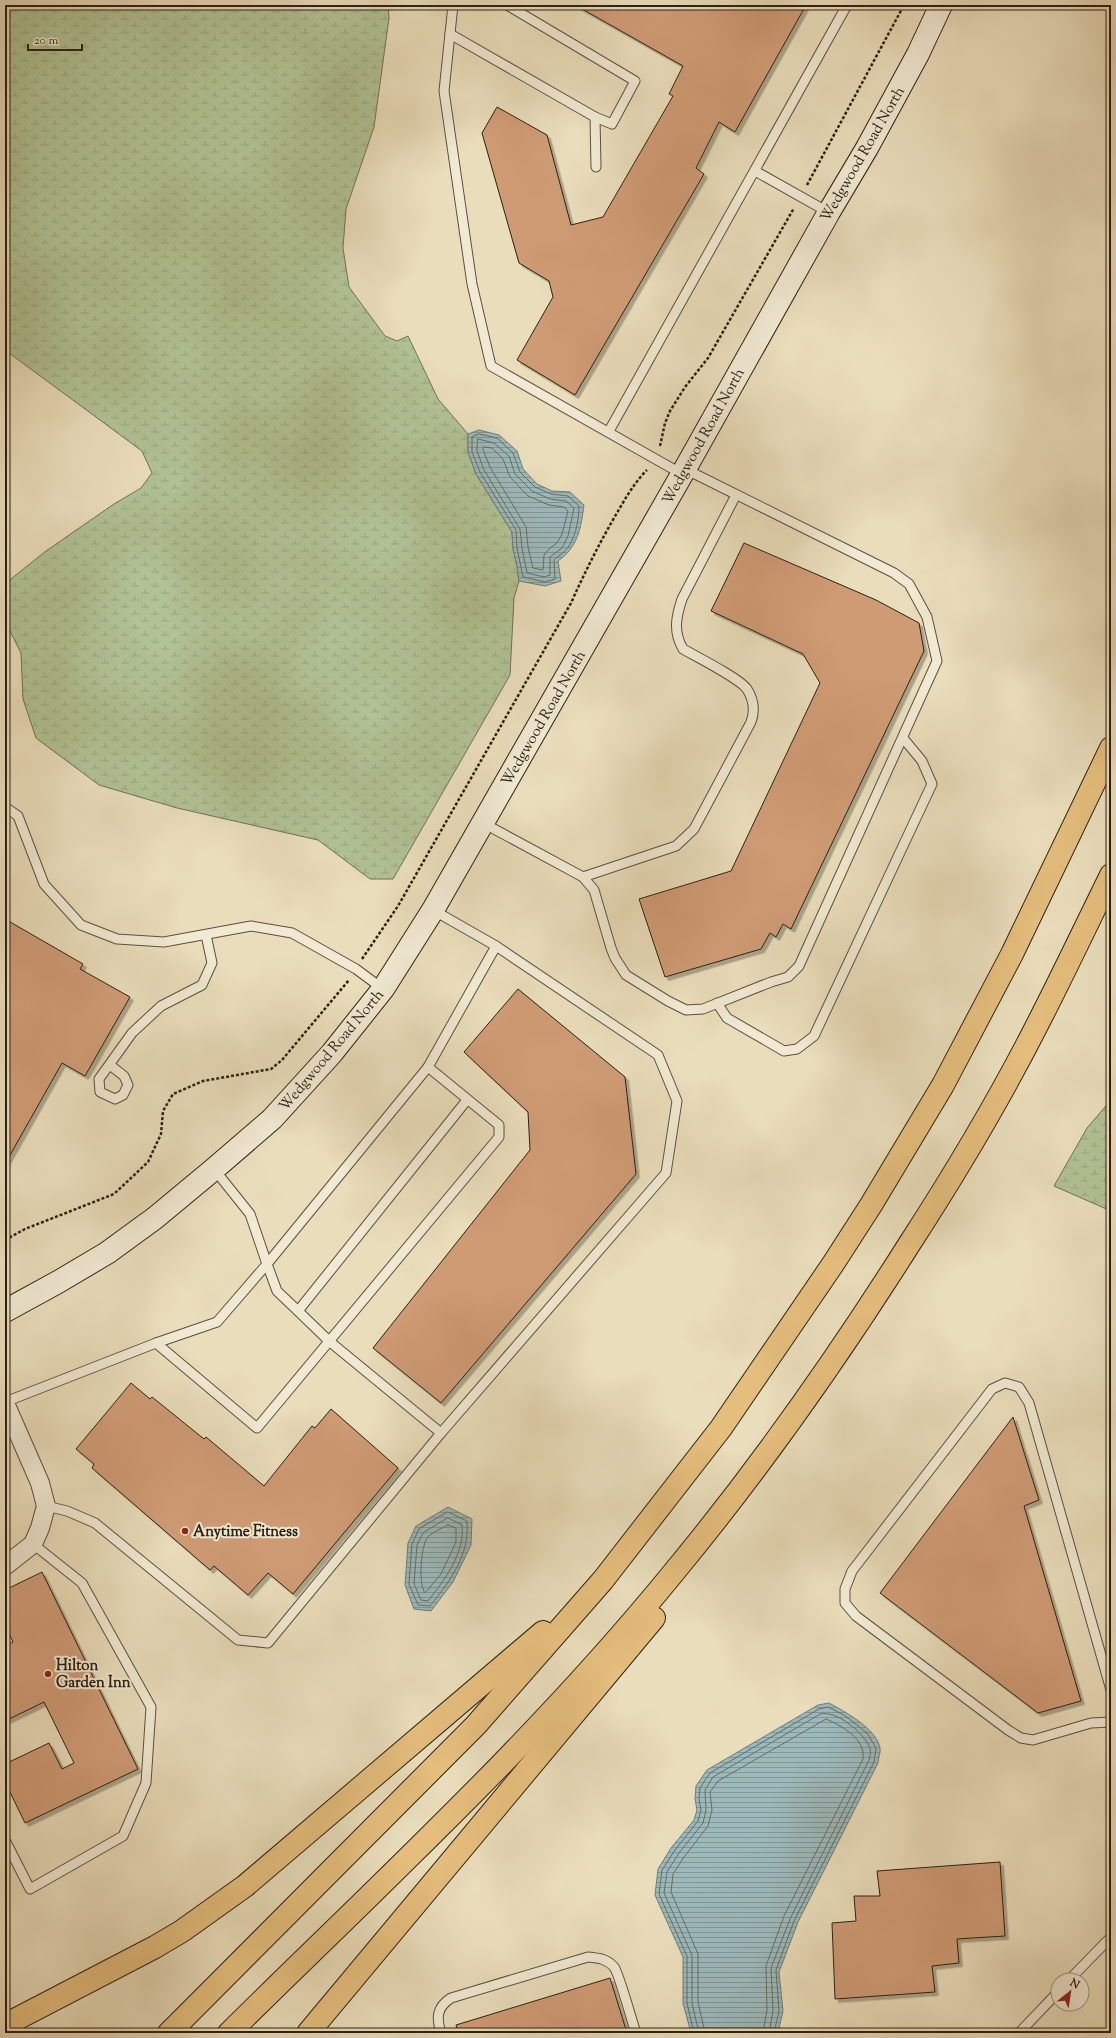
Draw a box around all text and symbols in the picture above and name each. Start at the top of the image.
scale bar [28,26,82,52]
text: 20 m [34,32,59,50]
street label: Wedgwood Road North [816,83,911,226]
street label: Wedgwood Road North [658,365,751,509]
street label: Wedgwood Road North [497,647,592,790]
street label: Wedgwood Road North [275,985,390,1116]
place label: Anytime Fitness [193,1522,298,1543]
marker: Anytime Fitness [180,1526,190,1536]
place label: Hilton Garden Inn [56,1656,131,1694]
marker: Hilton Garden Inn [43,1669,53,1679]
north arrow [1050,1972,1090,2012]
text: N [1066,1975,1082,1993]

